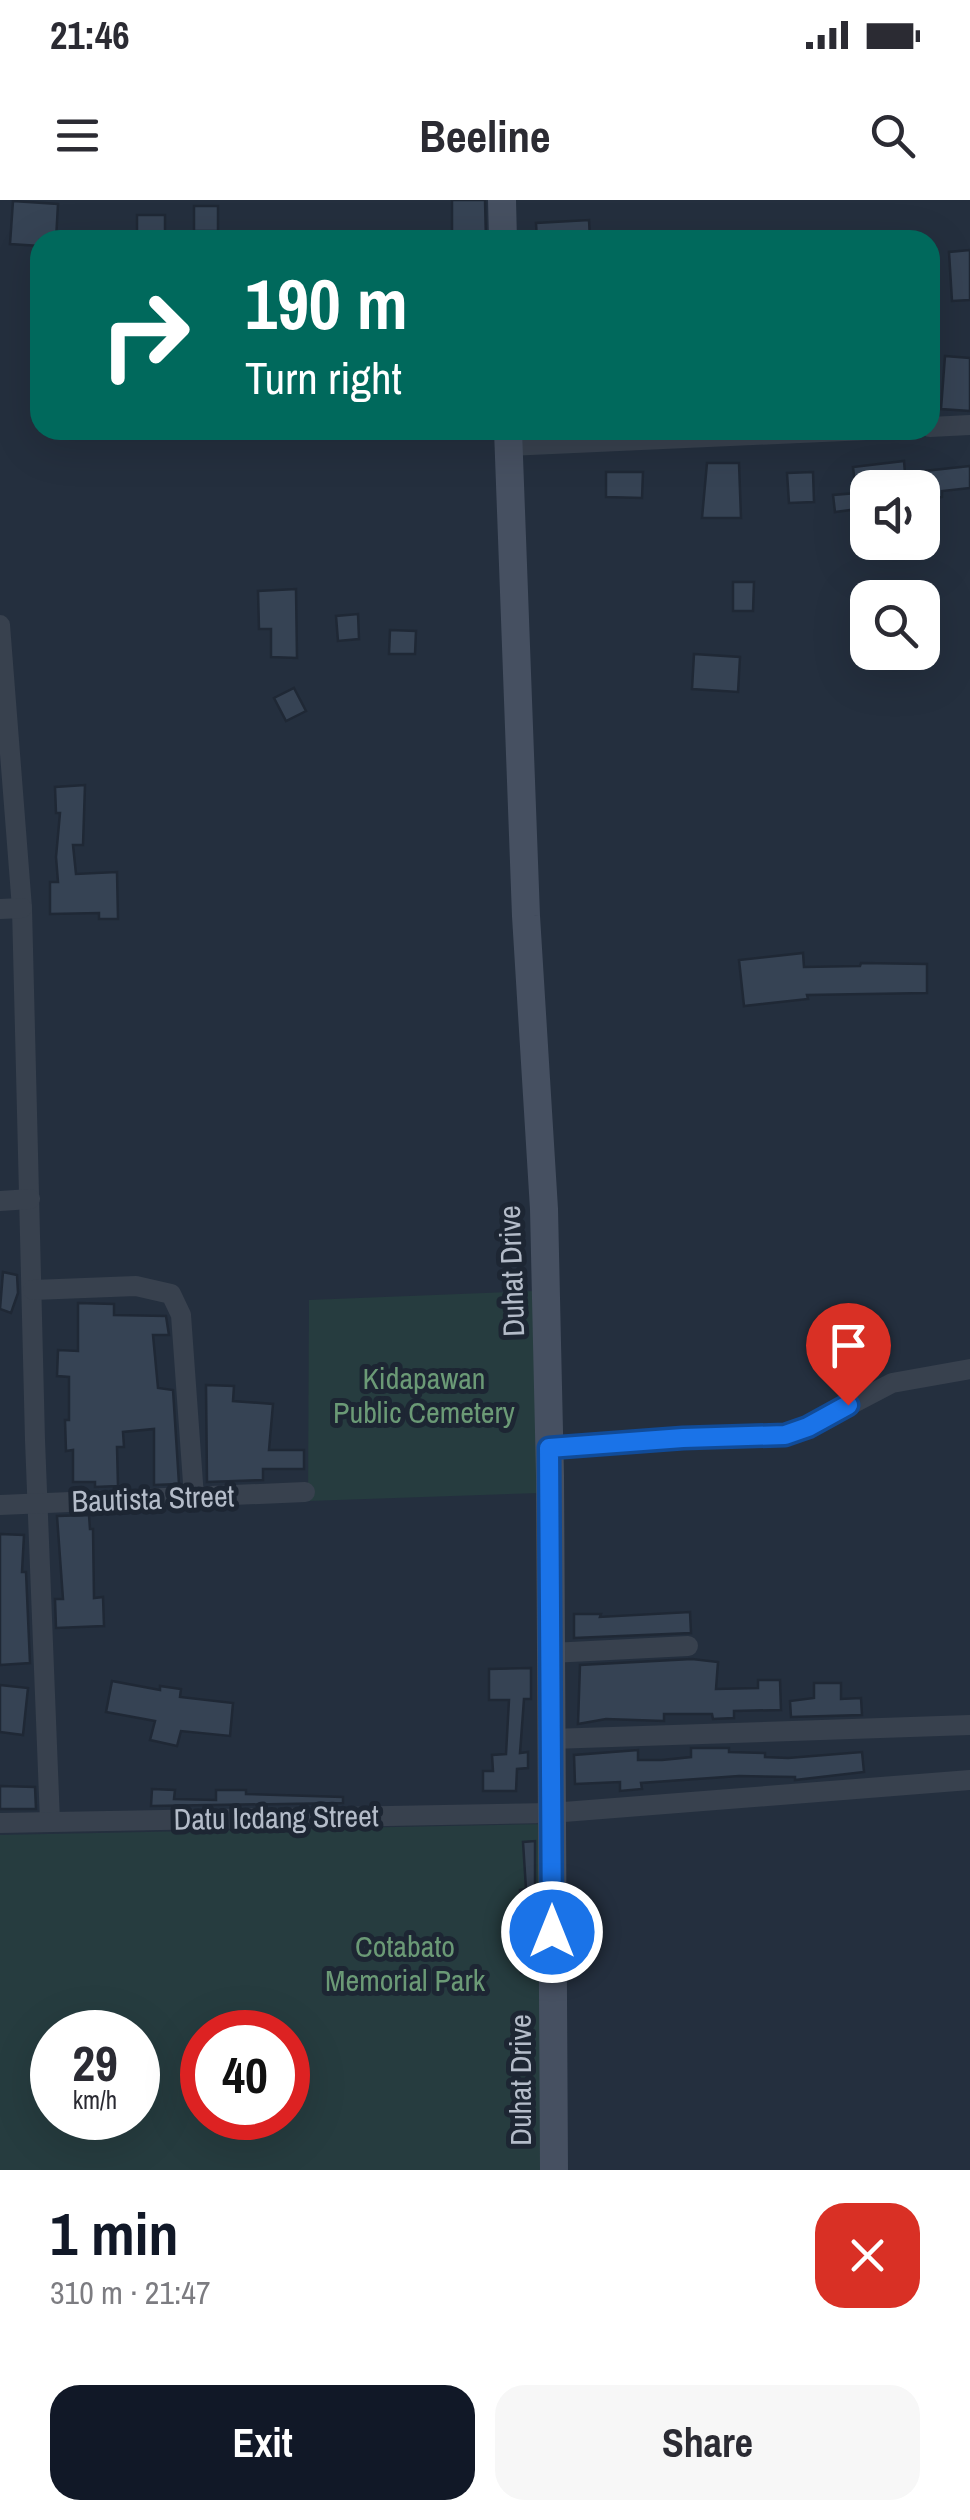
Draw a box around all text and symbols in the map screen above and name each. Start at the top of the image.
text: 21:46 [50,10,130,61]
text: Beeline [419,105,551,166]
icon: menu [50,108,105,163]
icon: search [865,108,920,163]
text: 190 m [245,257,408,351]
icon: right [80,270,210,400]
text: Turn right [245,347,402,408]
map controls [850,470,940,670]
button: sound [850,470,940,560]
button: search [850,580,940,670]
street label: Duhat Drive [489,1205,533,1337]
pin [806,1303,891,1406]
icon: arrive [821,1318,876,1373]
park label: Kidapawan Public Cemetery [333,1358,516,1432]
street label: Bautista Street [71,1475,235,1521]
street label: Datu Icdang Street [173,1795,379,1839]
position arrow [500,1880,604,1984]
park label: Cotabato Memorial Park [325,1926,486,2000]
speed limit sign: 40 [180,2010,310,2140]
street label: Duhat Drive [500,2014,540,2146]
text: 29 [72,2029,118,2097]
text: km/h [73,2083,117,2117]
text: 1 min [50,2193,179,2274]
button: close [815,2203,920,2308]
text: 310 m · 21:47 [50,2271,210,2314]
button: Exit [50,2385,475,2500]
button: Share [495,2385,920,2500]

